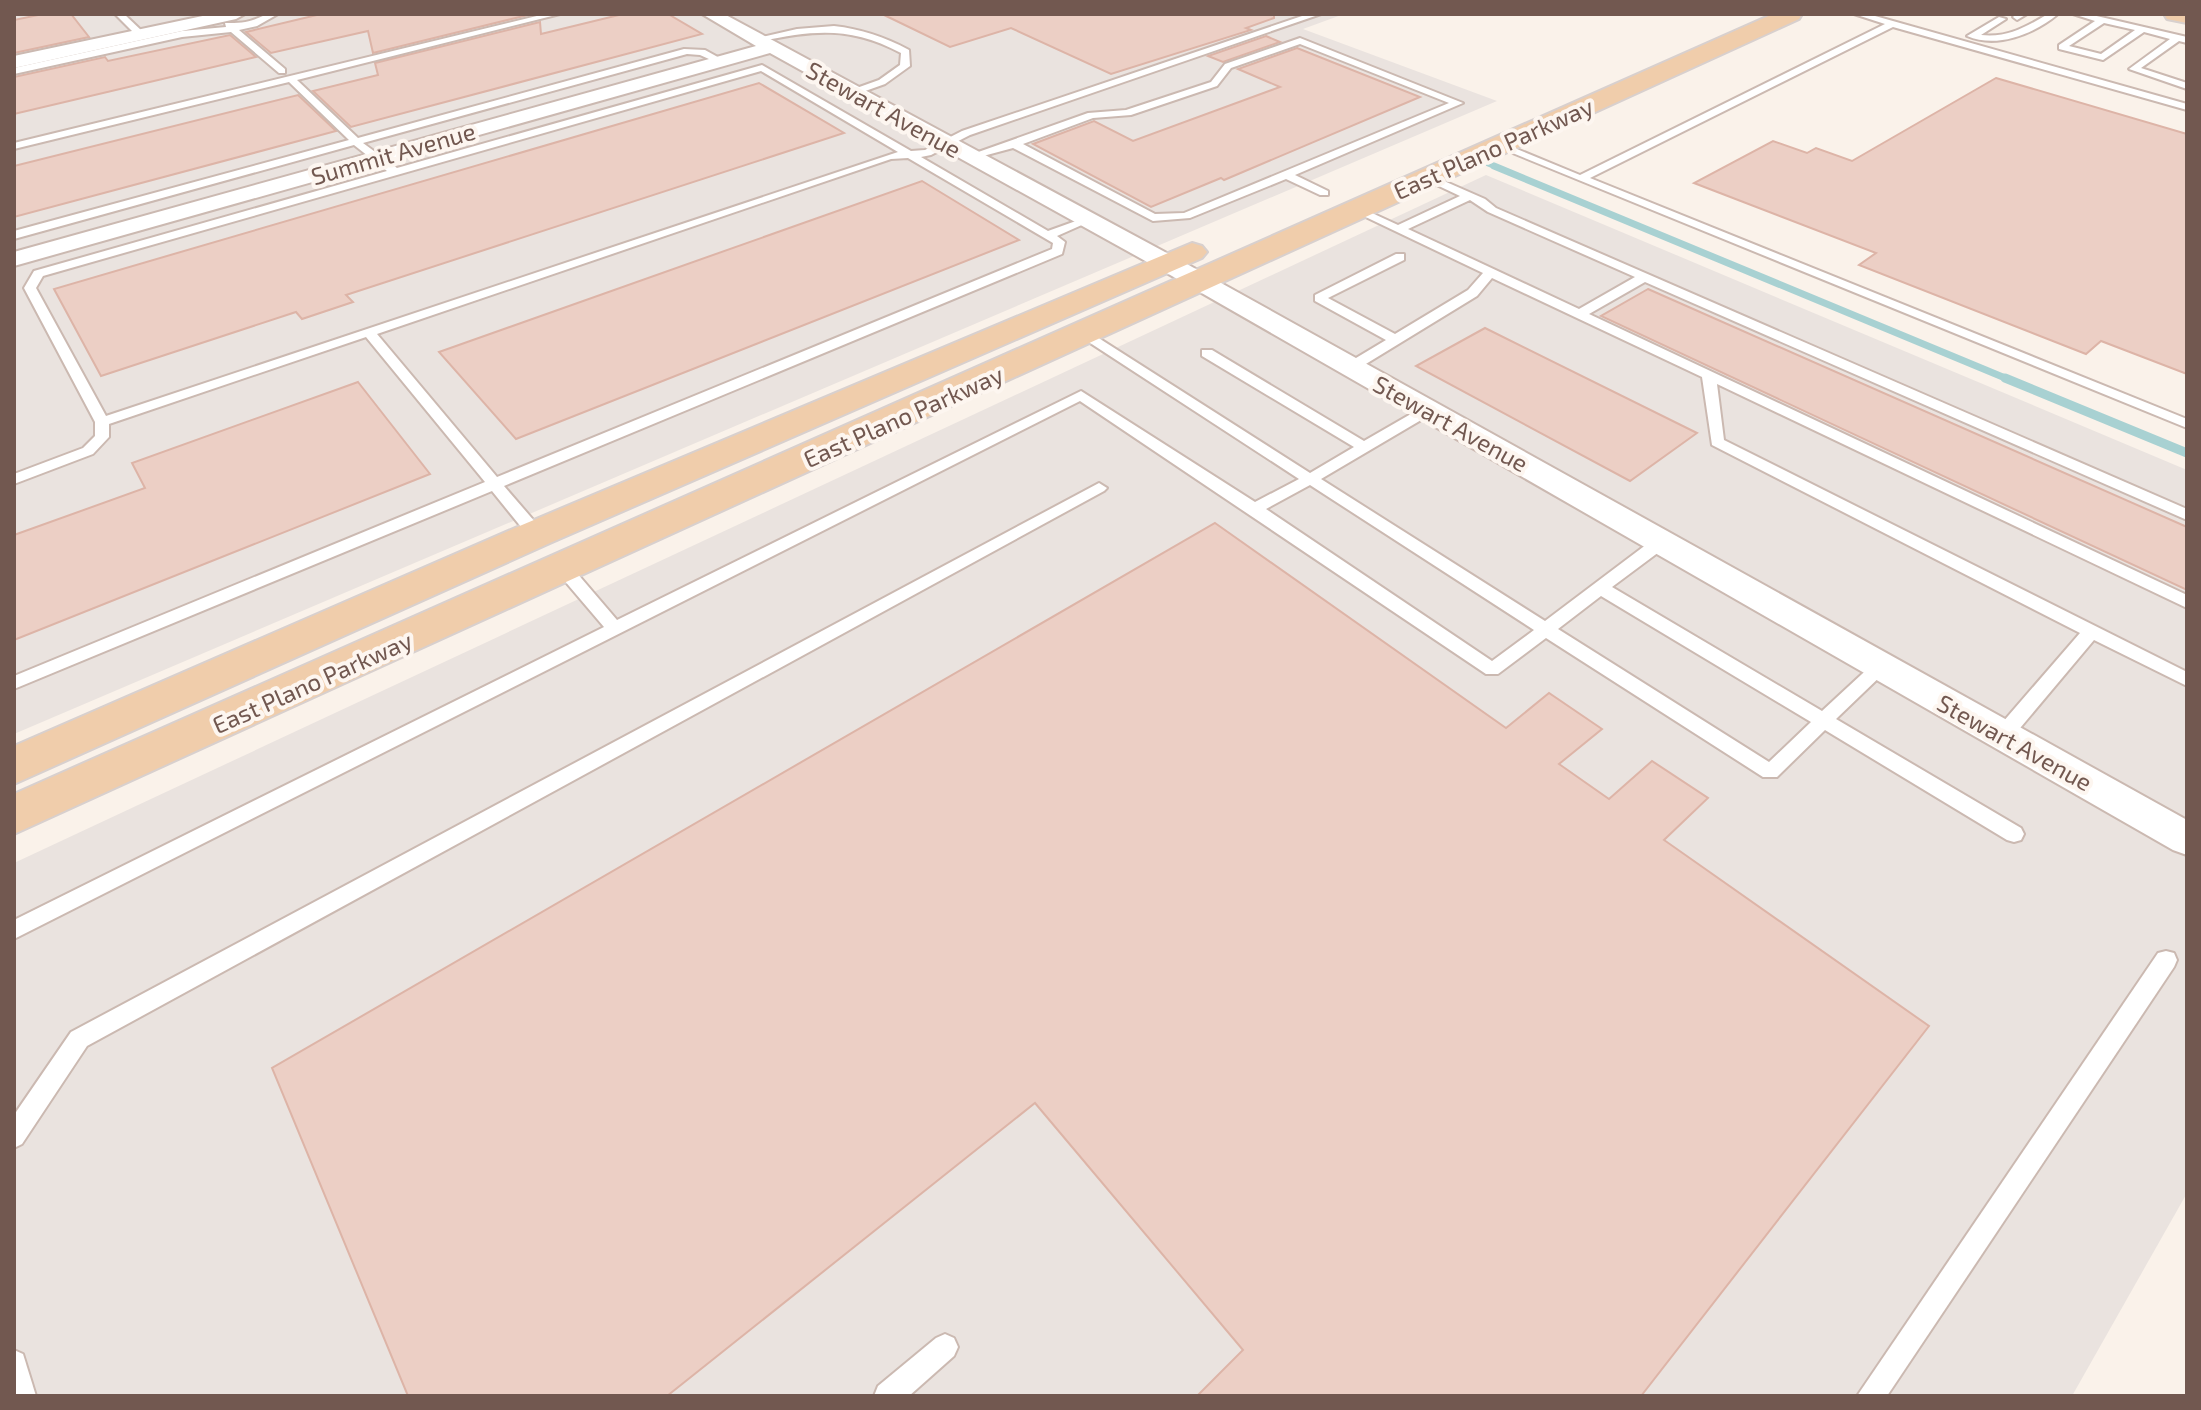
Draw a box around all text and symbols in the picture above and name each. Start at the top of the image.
street label: Stewart Avenue [802,55,966,163]
street label: East Plano Parkway [1389,91,1598,205]
street label: Summit Avenue [308,116,478,190]
street label: East Plano Parkway [799,359,1008,473]
street label: Stewart Avenue [1369,369,1533,477]
street label: East Plano Parkway [208,625,417,739]
street label: Stewart Avenue [1933,688,2097,796]

